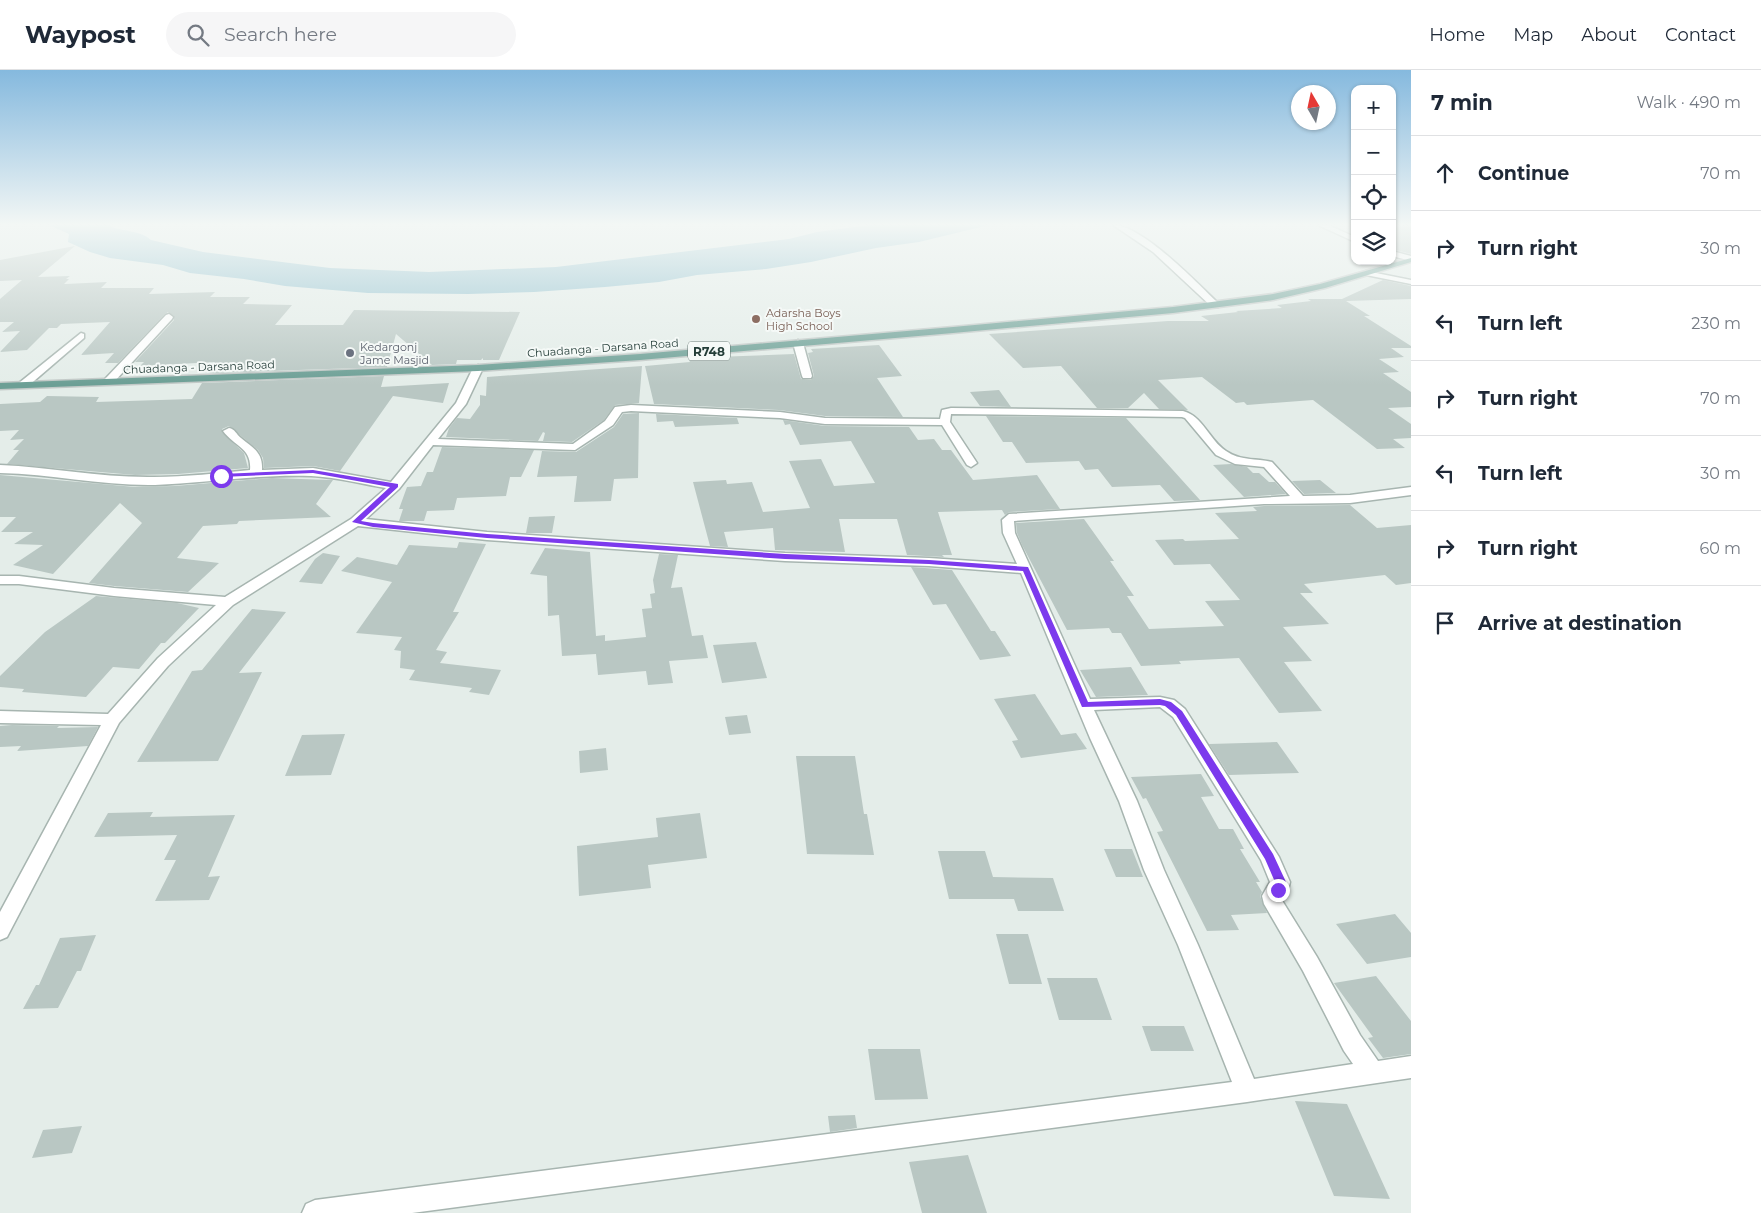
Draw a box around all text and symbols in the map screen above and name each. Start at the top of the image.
search box [166,12,516,57]
text: Waypost [25,20,136,49]
icon: search [184,21,212,49]
text: Search here [224,23,337,46]
text: Home [1429,24,1485,46]
text: Map [1513,24,1553,46]
text: About [1581,24,1637,46]
text: Contact [1665,24,1736,46]
north arrow [1291,85,1336,130]
map controls [1351,85,1396,265]
button: + [1351,85,1396,130]
text: 7 min [1431,90,1493,115]
text: Walk · 490 m [1636,93,1741,112]
button: − [1351,130,1396,175]
icon: ahead [1431,159,1459,187]
text: Continue [1478,162,1569,185]
text: 70 m [1700,164,1741,183]
button: locate [1351,175,1396,220]
button: layers [1351,220,1396,265]
icon: right [1431,234,1459,262]
text: Turn right [1478,237,1578,260]
text: 30 m [1700,239,1741,258]
place label: Adarsha Boys High School [766,306,841,333]
icon: left [1431,309,1459,337]
text: Turn left [1478,312,1563,335]
marker: Adarsha Boys High School [750,313,762,325]
text: 230 m [1691,314,1741,333]
street label: Chuadanga - Darsana Road [527,336,679,360]
place label: Kedargonj Jame Masjid [359,340,429,367]
road number: R748 [688,342,730,360]
marker: Kedargonj Jame Masjid [344,347,356,359]
street label: Chuadanga - Darsana Road [123,357,275,377]
icon: right [1431,384,1459,412]
text: Turn right [1478,387,1578,410]
text: 70 m [1700,389,1741,408]
icon: left [1431,459,1459,487]
text: Turn left [1478,462,1563,485]
text: 30 m [1700,464,1741,483]
route start [210,465,233,488]
icon: right [1431,534,1459,562]
text: Turn right [1478,537,1578,560]
text: 60 m [1699,539,1741,558]
icon: arrive [1431,609,1459,637]
text: Arrive at destination [1478,612,1682,635]
route end [1267,879,1290,902]

